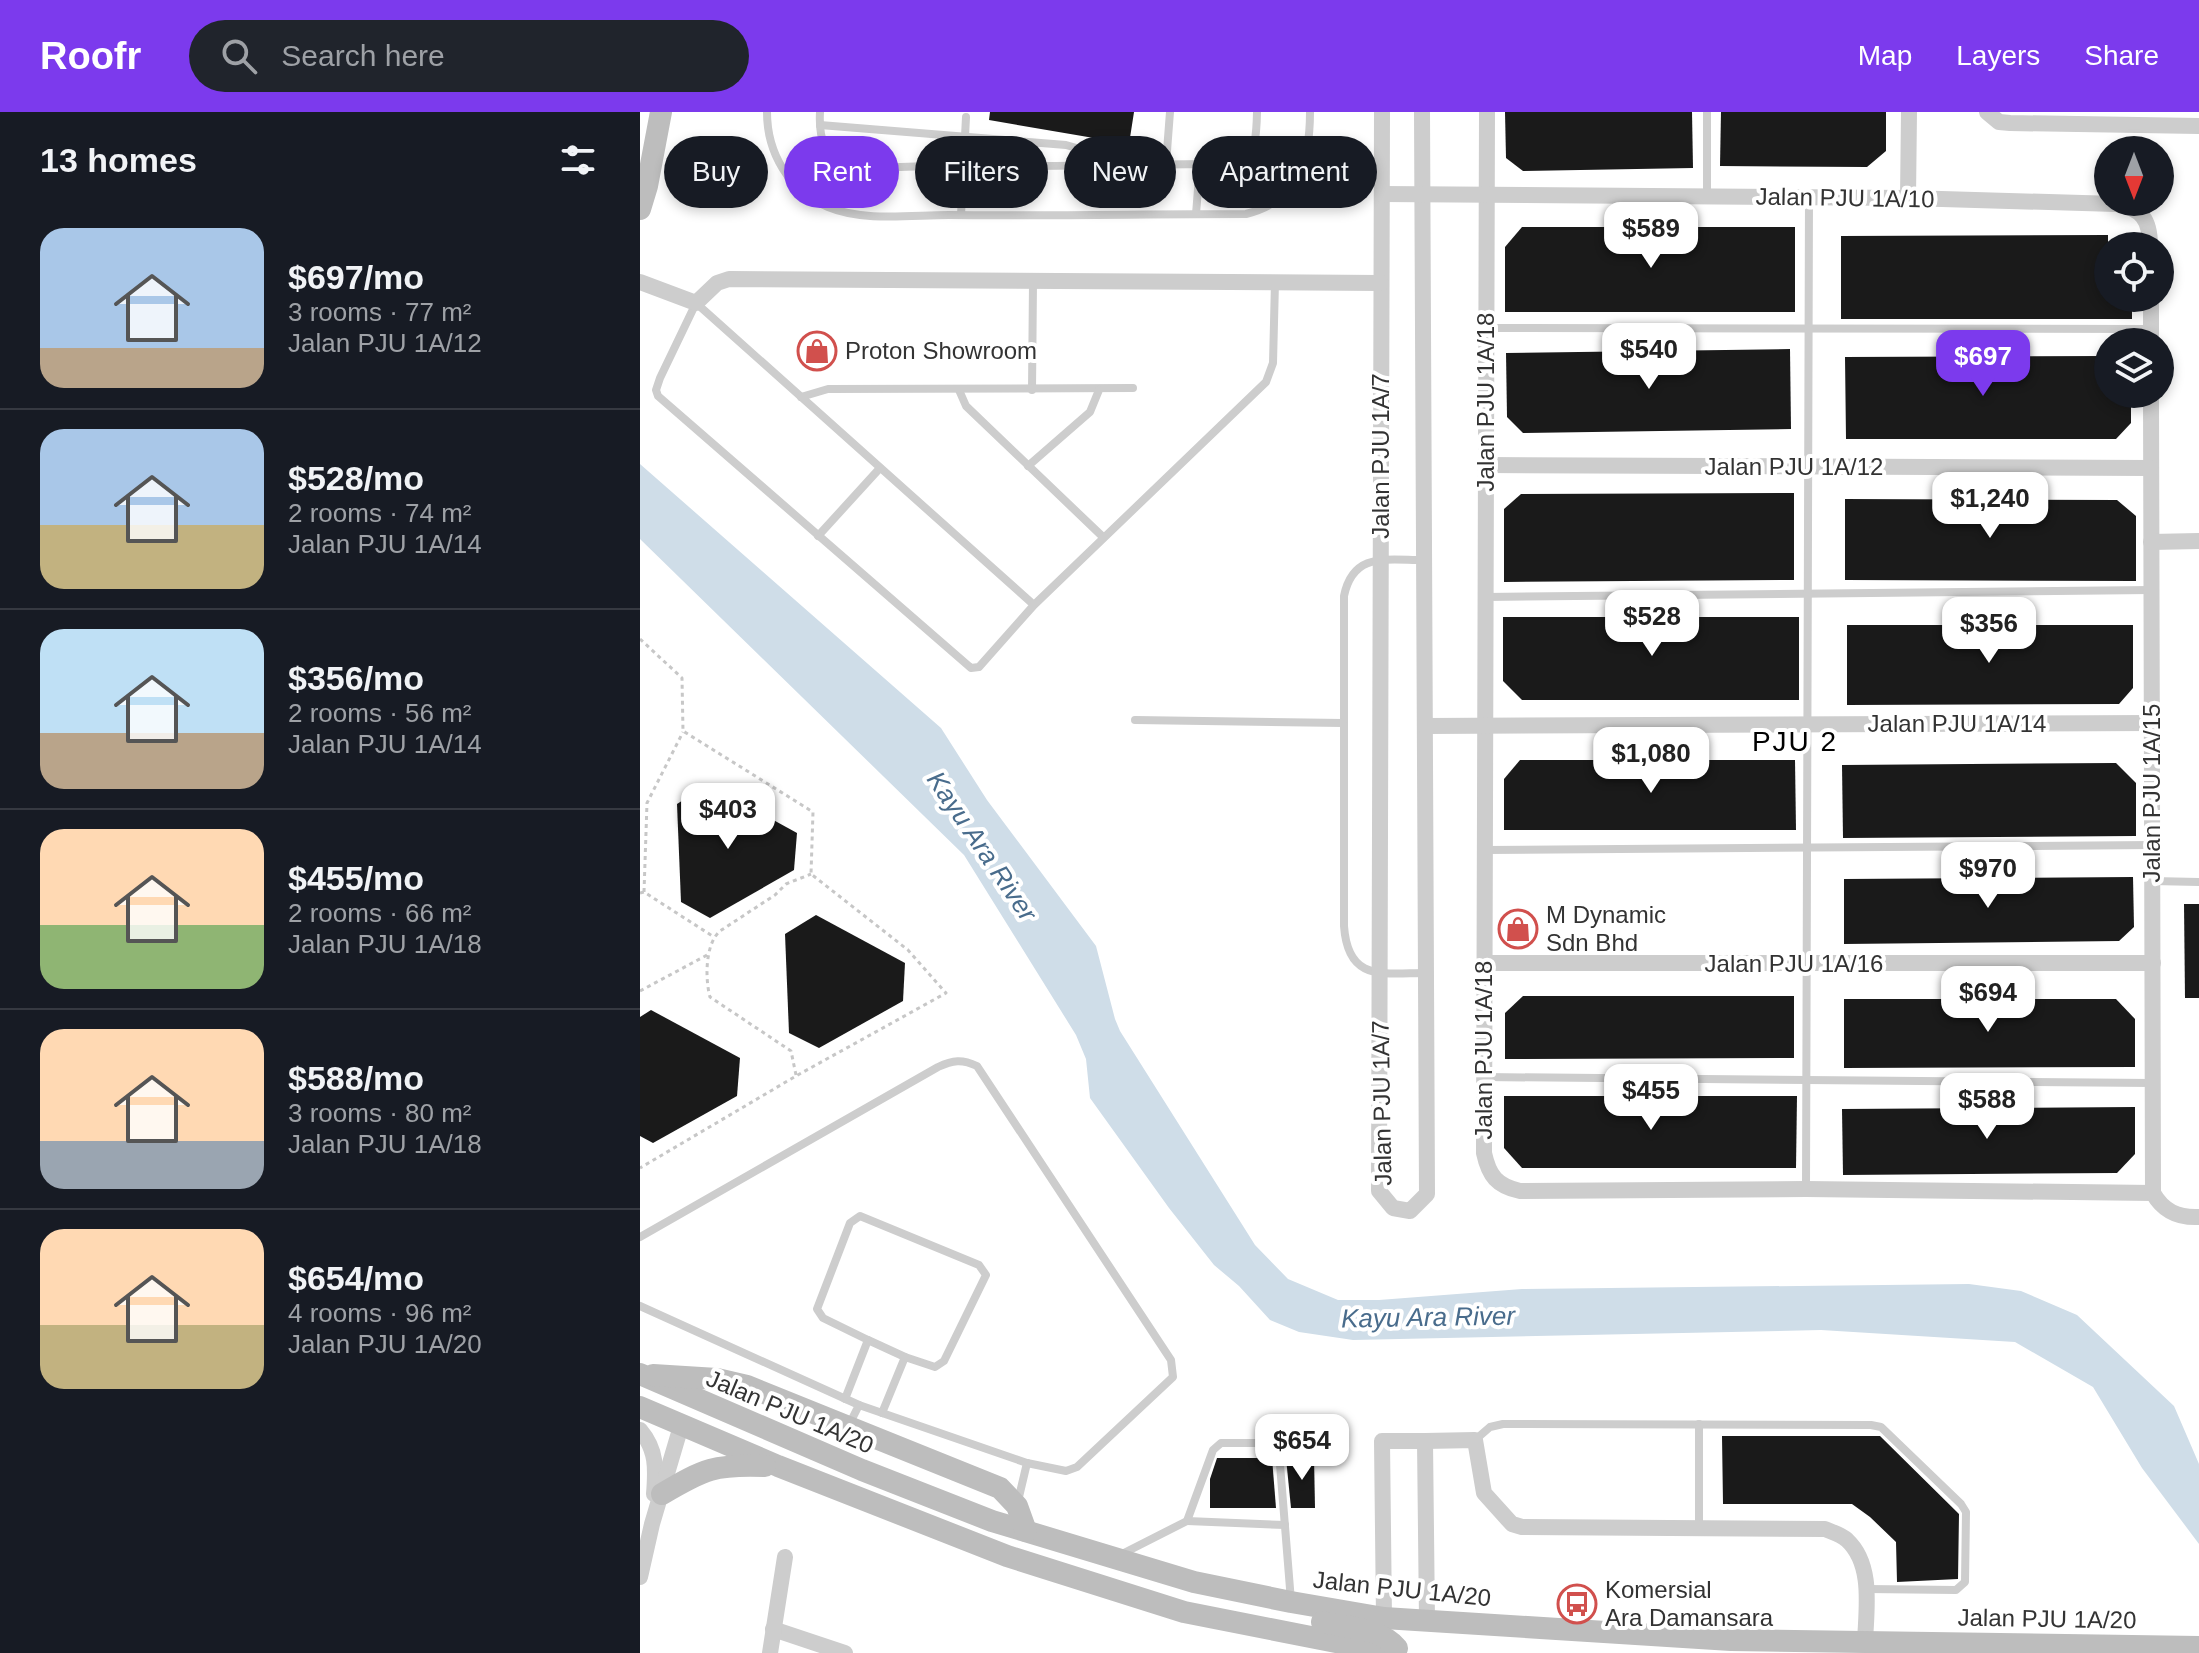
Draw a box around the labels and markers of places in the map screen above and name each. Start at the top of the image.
pin: $589 [1604,202,1698,270]
pin: $540 [1602,323,1696,391]
shop icon: Proton Showroom [796,330,838,372]
pin: $697 [1936,330,2030,398]
place label: Proton Showroom [845,337,1037,364]
pin: $1,240 [1925,472,2055,540]
pin: $528 [1605,590,1699,658]
pin: $356 [1942,597,2036,665]
pin: $1,080 [1586,727,1716,795]
pin: $403 [681,783,775,851]
pin: $970 [1941,842,2035,910]
place label: M Dynamic Sdn Bhd [1546,901,1666,956]
shop icon: M Dynamic Sdn Bhd [1497,908,1539,950]
pin: $694 [1941,966,2035,1034]
pin: $455 [1604,1064,1698,1132]
pin: $588 [1940,1073,2034,1141]
pin: $654 [1255,1414,1349,1482]
place label: Komersial Ara Damansara [1605,1576,1774,1631]
bus stop icon: Komersial Ara Damansara [1556,1583,1598,1625]

